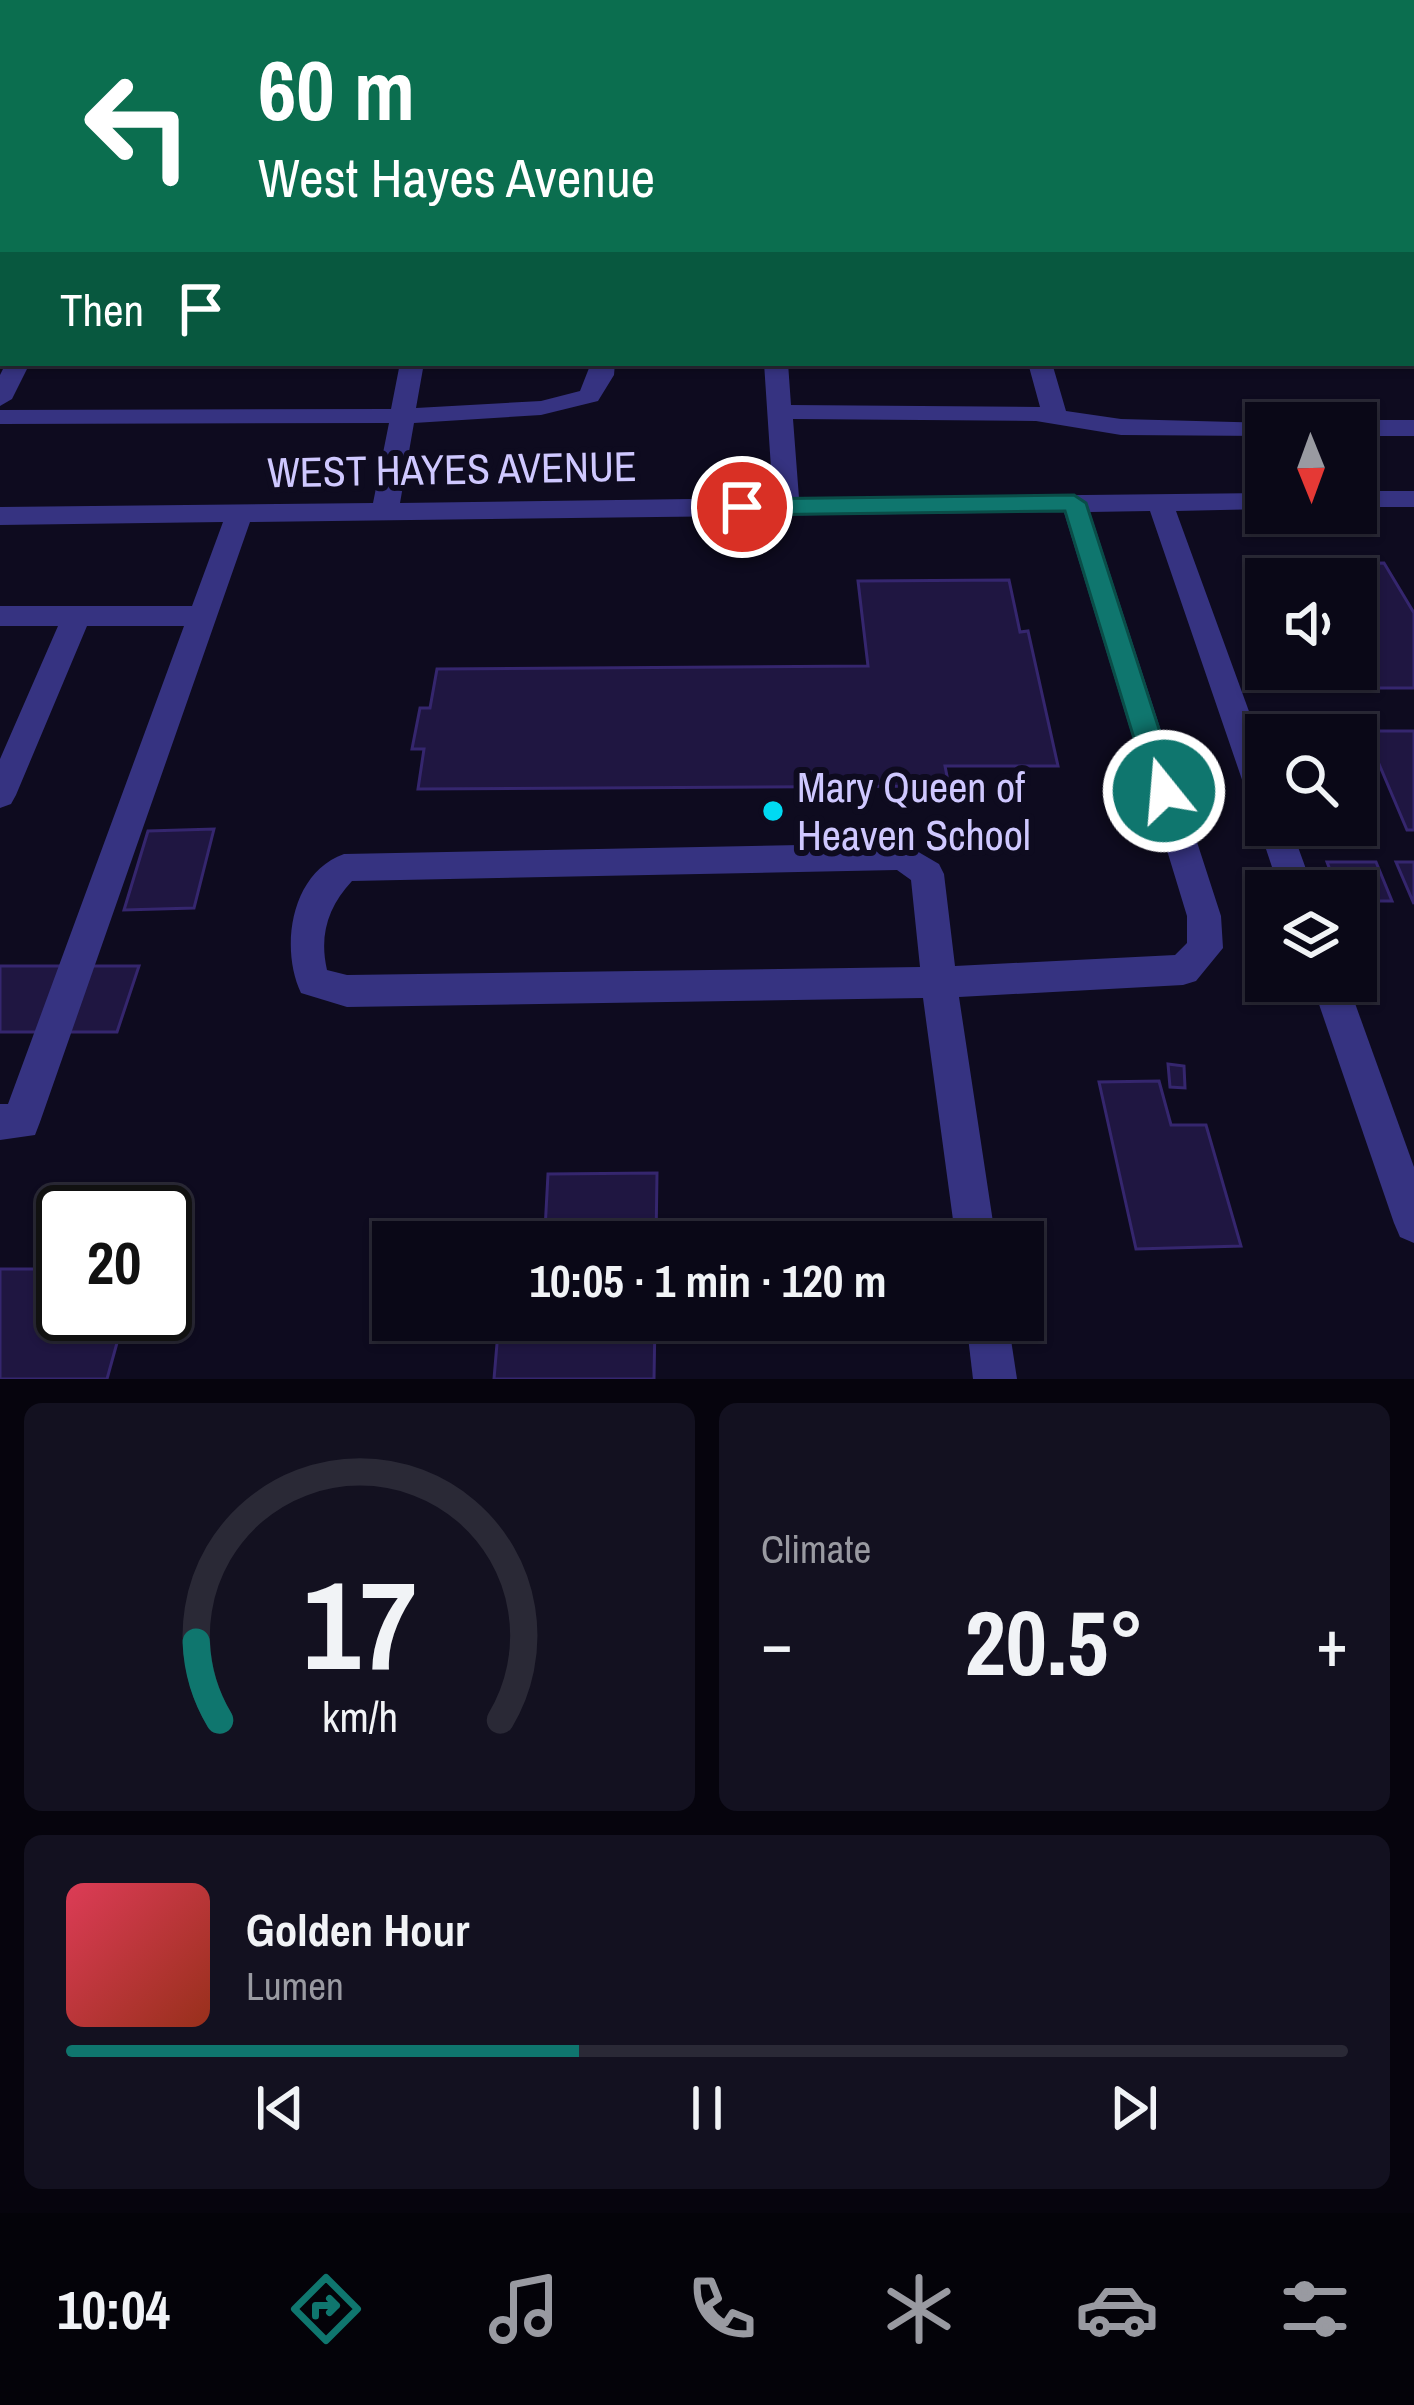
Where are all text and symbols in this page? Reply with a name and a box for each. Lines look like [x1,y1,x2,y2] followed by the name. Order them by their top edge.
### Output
[258,33,415,146] text: 60 m
[60,48,216,204] icon: left
[258,141,655,214] text: West Hayes Avenue
[168,276,234,342] icon: arrive
[60,279,144,340] text: Then
[1245,402,1377,534] north arrow
[1245,402,1377,1002] map controls
[267,438,637,500] street label: WEST HAYES AVENUE
[691,456,793,558] pin
[709,474,775,540] icon: arrive
[1245,558,1377,690] button: sound
[1245,714,1377,846] button: search
[1101,728,1227,854] position arrow
[797,759,1031,863] place label: Mary Queen of Heaven School
[760,798,786,824] marker: Mary Queen of Heaven School
[1245,870,1377,1002] button: layers
[36,1185,192,1341] speed limit sign: 20
[530,1250,886,1311] text: 10:05 · 1 min · 120 m
[761,1523,871,1575] text: Climate
[303,1540,416,1708] text: 17
[965,1582,1144,1703] text: 20.5°
[761,1598,793,1687] text: −
[1316,1598,1348,1687] text: +
[321,1688,398,1745] text: km/h
[246,1899,469,1960] text: Golden Hour
[246,1960,344,2012] text: Lumen
[247,2075,313,2141] icon: previous
[674,2075,740,2141] icon: pause
[1101,2075,1167,2141] icon: next
[284,2267,368,2351] icon: directions
[482,2267,566,2351] icon: music
[680,2267,764,2351] icon: phone
[877,2267,961,2351] icon: climate
[1075,2267,1159,2351] icon: car
[1273,2267,1357,2351] icon: filters
[57,2273,170,2346] text: 10:04

